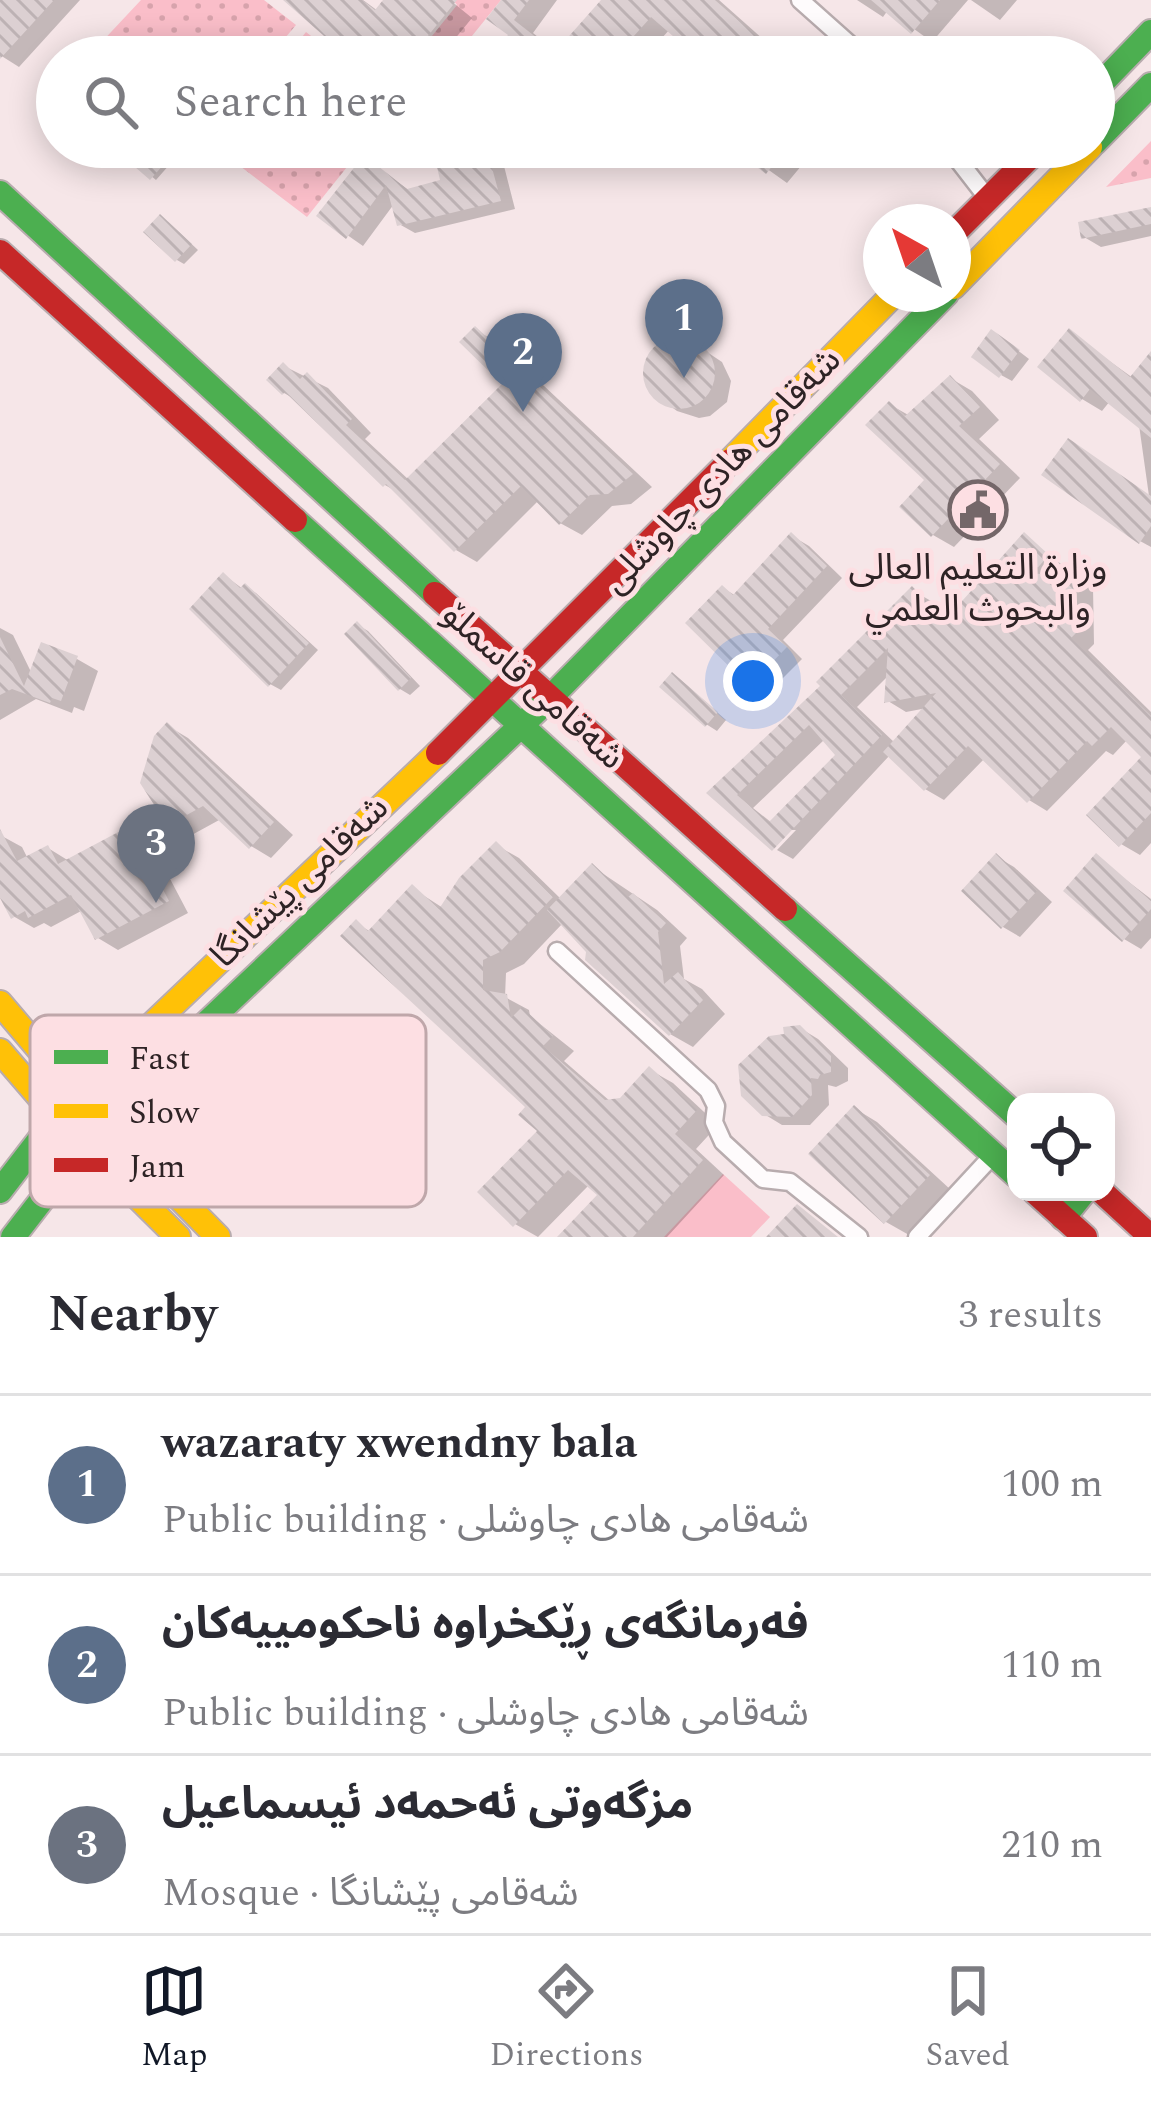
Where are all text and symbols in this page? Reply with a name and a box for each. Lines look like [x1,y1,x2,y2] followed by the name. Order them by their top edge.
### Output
[36,36,1115,168] search box
[174,68,407,137] text: Search here
[78,69,144,135] icon: search
[863,204,971,312] north arrow
[645,279,723,378] pin: 1
[484,313,562,412] pin: 2
[589,335,855,607] street label: شەقامی هادی چاوشلی
[947,479,1009,541] public building icon: وزارة التعليم العالى والبحوث العلمي
[849,541,1107,637] place label: وزارة التعليم العالى والبحوث العلمي
[429,589,637,783] street label: شەقامی قاسملۆ
[723,651,783,711] your location
[198,782,402,982] street label: شەقامی پێشانگا
[117,804,195,903] pin: 3
[30,1015,426,1207] legend
[129,1034,190,1084] text: Fast
[129,1088,200,1138] text: Slow
[1007,1093,1115,1201] map controls
[1007,1093,1115,1201] button: locate
[129,1142,185,1192] text: Jam
[48,1276,217,1354] text: Nearby
[959,1286,1103,1345] text: 3 results
[162,1409,637,1478] text: wazaraty xwendny bala
[76,1455,98,1514] text: 1
[1001,1455,1103,1514] text: 100 m
[162,1491,809,1550] text: Public building · شەقامی هادی چاوشلی
[162,1590,808,1659] text: فەرمانگەی ڕێکخراوە ناحکومییەکان
[76,1636,98,1695] text: 2
[1001,1636,1103,1695] text: 110 m
[162,1684,809,1743] text: Public building · شەقامی هادی چاوشلی
[162,1770,693,1839] text: مزگەوتی ئەحمەد ئیسماعیل
[76,1816,98,1875] text: 3
[1001,1816,1103,1875] text: 210 m
[162,1864,579,1923] text: Mosque · شەقامی پێشانگا
[141,1958,207,2080] tab: Map
[489,1958,643,2080] tab: Directions
[925,1958,1010,2080] tab: Saved

